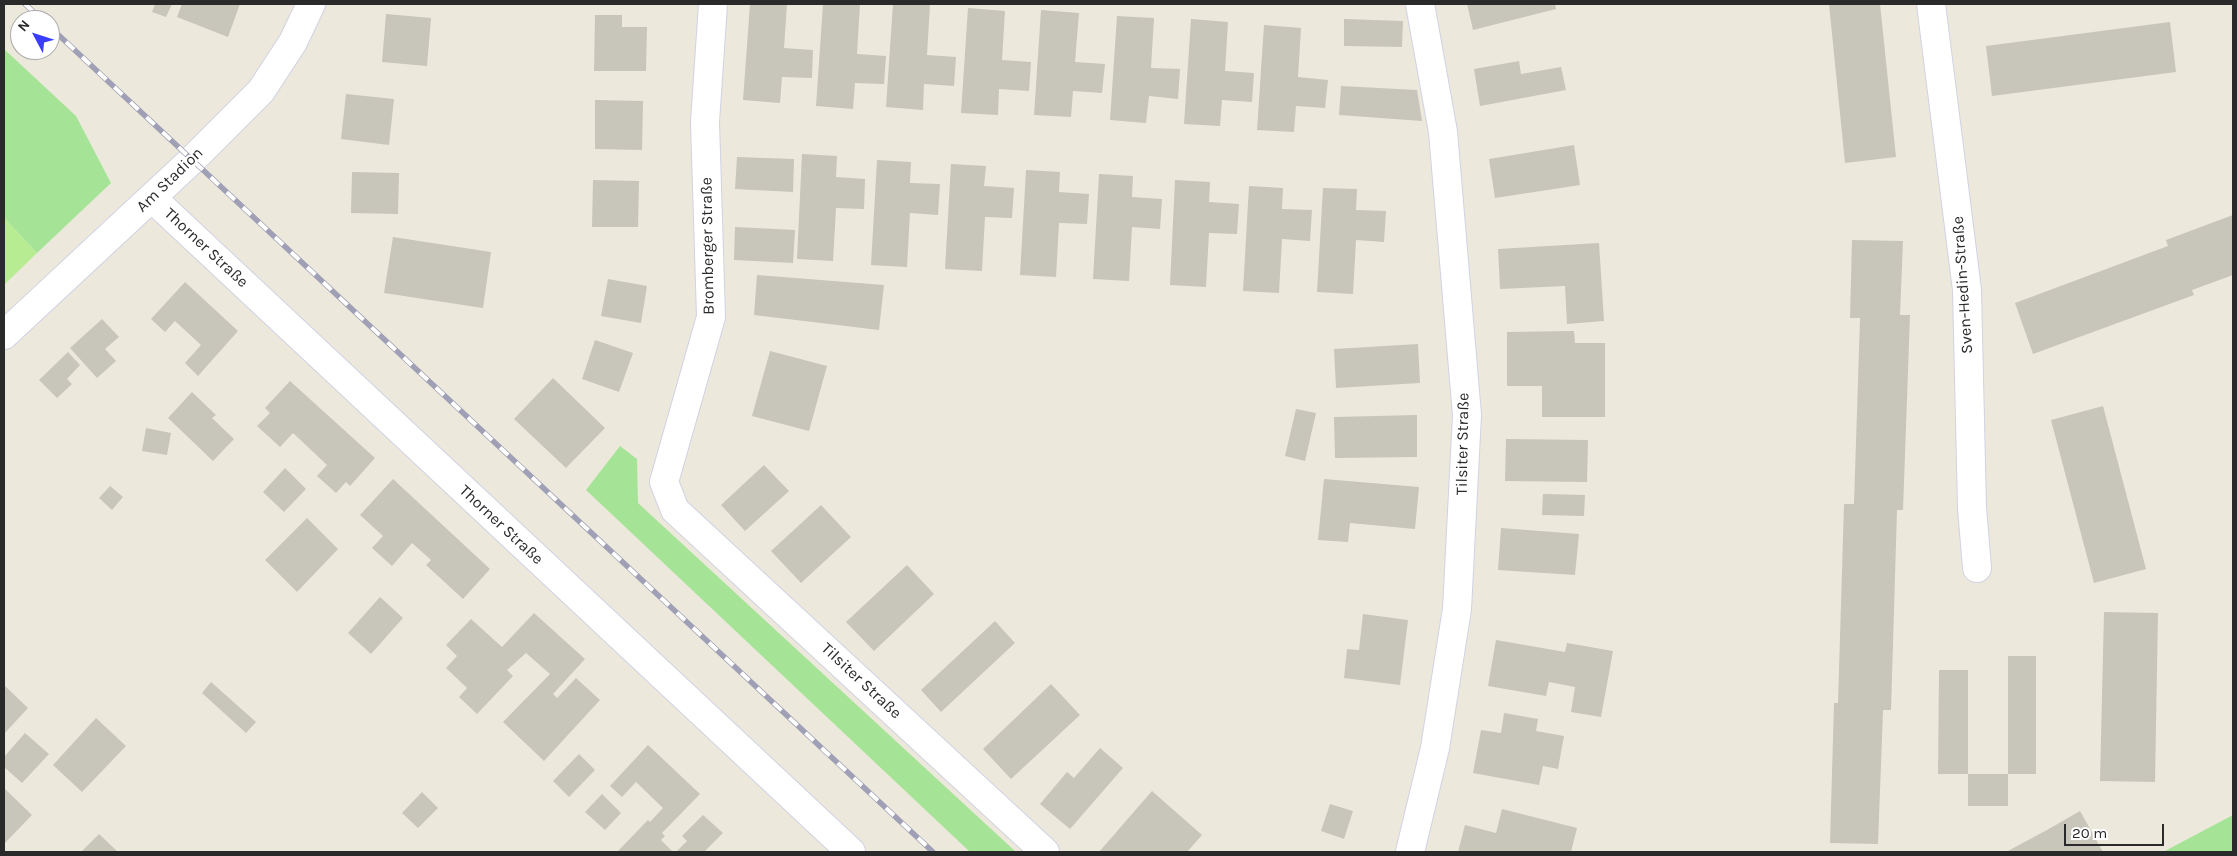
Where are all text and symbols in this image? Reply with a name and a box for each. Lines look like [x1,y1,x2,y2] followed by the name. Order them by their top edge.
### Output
[10,10,60,60] north arrow
[14,16,34,35] text: N
[133,144,207,216] street label: Am Stadion
[697,177,719,315] street label: Bromberger Straße
[160,204,252,292] street label: Thorner Straße
[1949,216,1977,354] street label: Sven-Hedin-Straße
[1453,393,1473,495] street label: Tilsiter Straße
[455,481,547,569] street label: Thorner Straße
[817,639,905,723] street label: Tilsiter Straße
[2067,814,2167,846] scale bar
[2072,824,2107,842] text: 20 m

